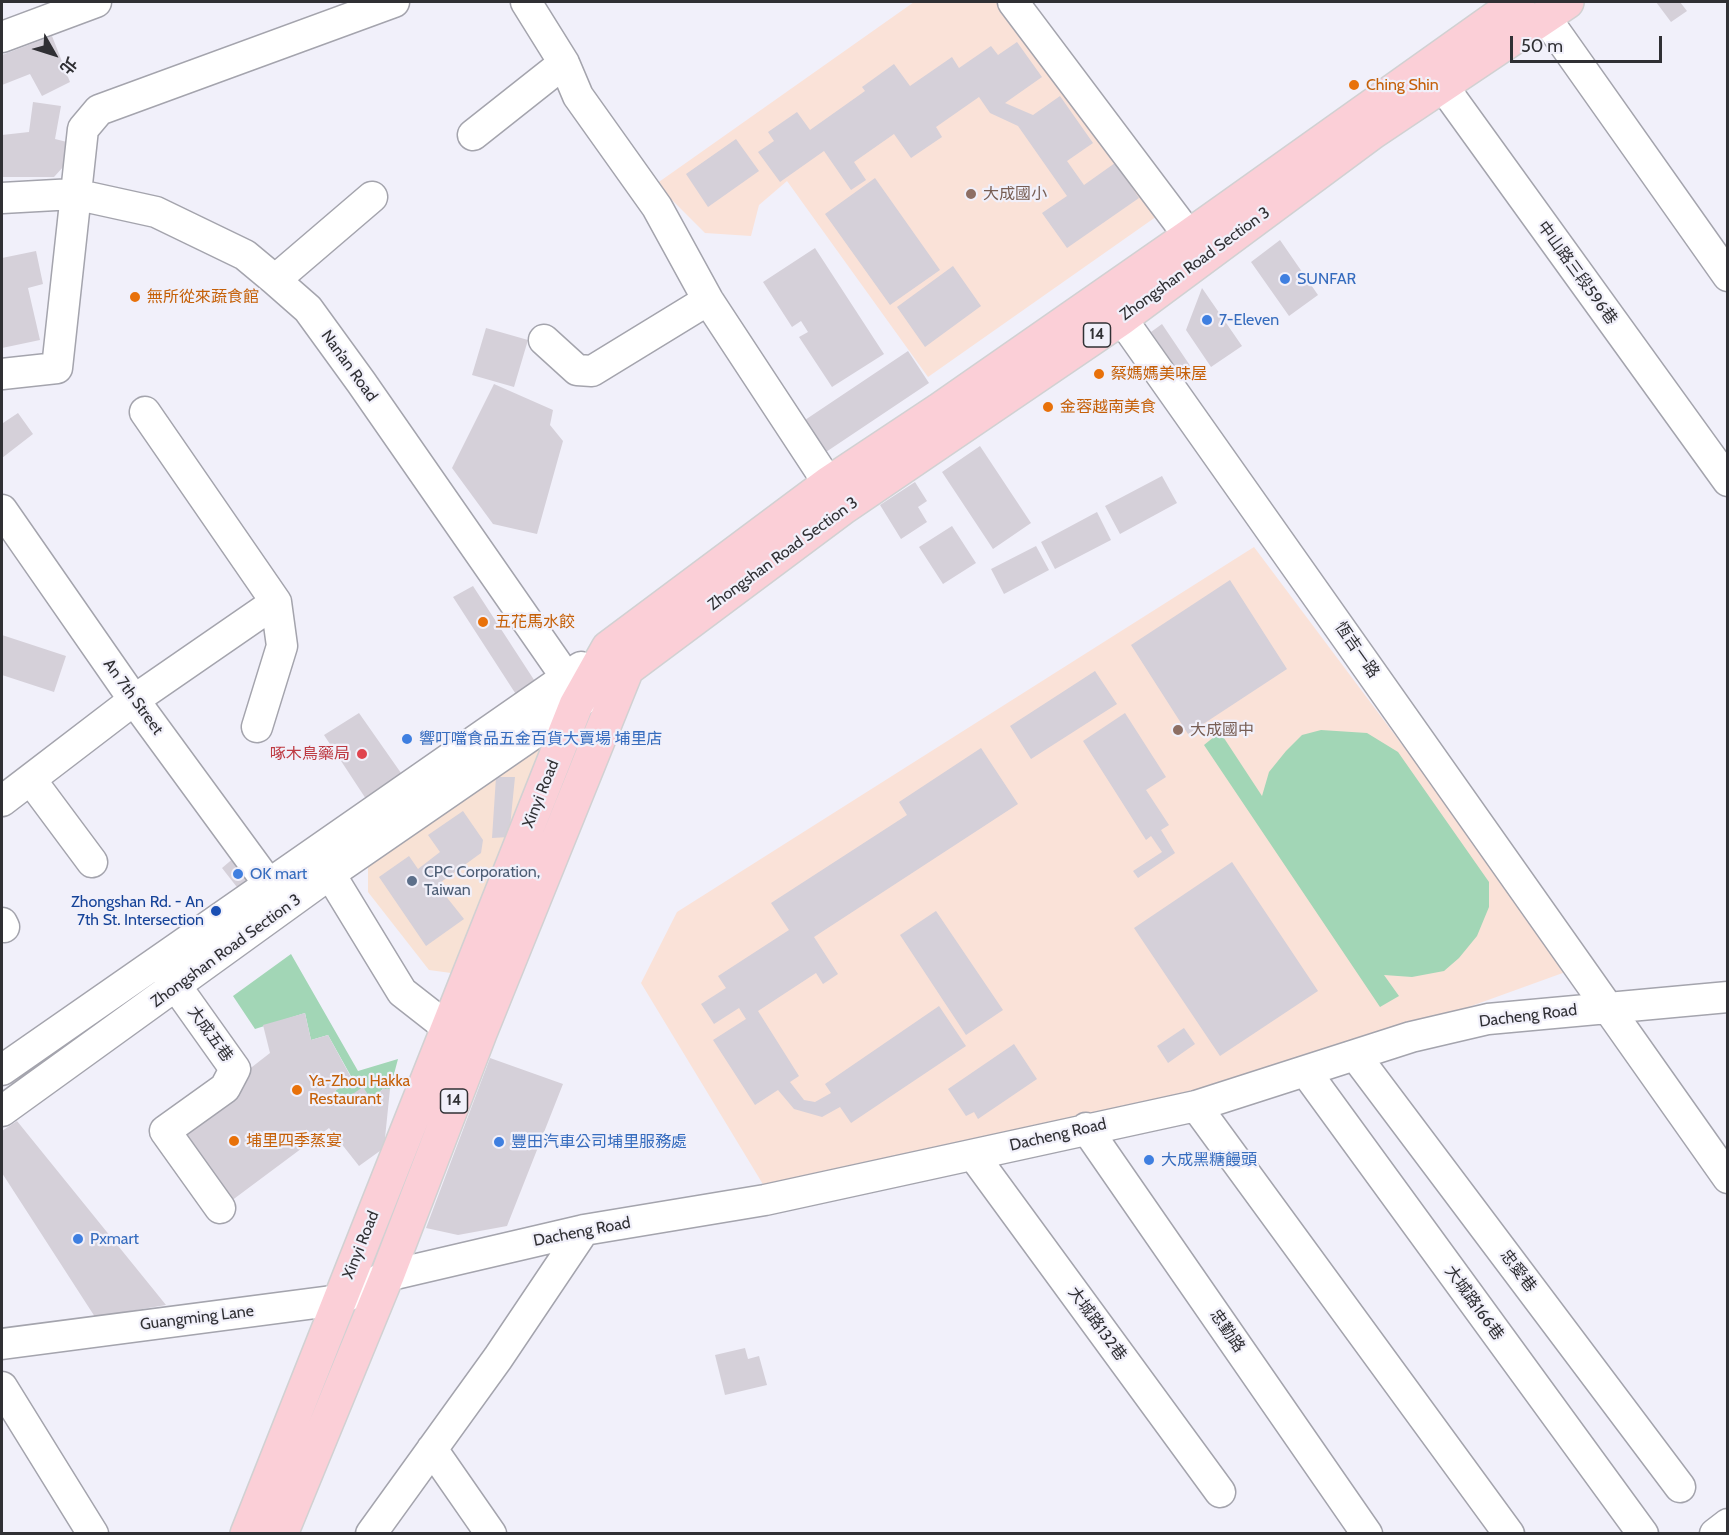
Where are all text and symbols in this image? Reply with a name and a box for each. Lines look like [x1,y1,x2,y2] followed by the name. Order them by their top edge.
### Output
[24,24,84,84] north arrow
[1513,24,1664,62] scale bar
[1521,35,1563,57] text: 50 m
[56,53,81,78] text: 北
[1366,75,1439,95] place label: Ching Shin
[1347,78,1361,92] marker: Ching Shin
[983,184,1047,204] place label: 大成國小
[964,187,978,201] marker: 大成國小
[1116,203,1274,325] street label: Zhongshan Road Section 3
[1533,218,1621,328] street label: 中山路三段596巷
[1297,269,1356,289] place label: SUNFAR
[1278,272,1292,286] marker: SUNFAR
[147,287,259,307] place label: 無所從來蔬食館
[128,290,142,304] marker: 無所從來蔬食館
[1219,310,1279,330] place label: 7-Eleven
[1200,313,1214,327] marker: 7-Eleven
[1084,323,1110,347] road number: 14
[317,327,381,405] street label: Nan’an Road
[1111,364,1207,384] place label: 蔡媽媽美味屋
[1092,367,1106,381] marker: 蔡媽媽美味屋
[1060,397,1156,417] place label: 金蓉越南美食
[1041,400,1055,414] marker: 金蓉越南美食
[704,493,862,615] street label: Zhongshan Road Section 3
[495,612,575,632] place label: 五花馬水餃
[476,615,490,629] marker: 五花馬水餃
[1331,618,1383,682] street label: 恆吉一路
[99,655,167,739] street label: An 7th Street
[1190,720,1254,740] place label: 大成國中
[1171,723,1185,737] marker: 大成國中
[419,729,663,749] place label: 響叮噹食品五金百貨大賣場 埔里店
[400,732,414,746] marker: 響叮噹食品五金百貨大賣場 埔里店
[270,744,350,764] place label: 啄木鳥藥局
[355,747,369,761] marker: 啄木鳥藥局
[519,757,563,831] street label: Xinyi Road
[424,862,540,900] place label: CPC Corporation, Taiwan
[250,864,307,884] place label: OK mart
[231,867,245,881] marker: OK mart
[405,874,419,888] marker: CPC Corporation, Taiwan
[147,890,305,1012] street label: Zhongshan Road Section 3
[71,892,204,930] place label: Zhongshan Rd. - An 7th St. Intersection
[209,904,223,918] marker: Zhongshan Rd. - An 7th St. Intersection
[1478,1000,1578,1032] street label: Dacheng Road
[183,1002,237,1066] street label: 大成五巷
[309,1071,410,1109] place label: Ya-Zhou Hakka Restaurant
[290,1083,304,1097] marker: Ya-Zhou Hakka Restaurant
[440,1089,468,1113] road number: 14
[1008,1115,1108,1155] street label: Dacheng Road
[246,1131,342,1151] place label: 埔里四季蒸宴
[511,1132,687,1152] place label: 豐田汽車公司埔里服務處
[227,1134,241,1148] marker: 埔里四季蒸宴
[492,1135,506,1149] marker: 豐田汽車公司埔里服務處
[1161,1150,1257,1170] place label: 大成黑糖饅頭
[1142,1153,1156,1167] marker: 大成黑糖饅頭
[339,1208,383,1282] street label: Xinyi Road
[532,1213,632,1251] street label: Dacheng Road
[90,1229,139,1249] place label: Pxmart
[71,1232,85,1246] marker: Pxmart
[1496,1246,1540,1296] street label: 忠愛巷
[1441,1262,1507,1344] street label: 大城路166巷
[1064,1283,1130,1365] street label: 大城路132巷
[139,1302,255,1334] street label: Guangming Lane
[1205,1306,1249,1356] street label: 忠勤路

